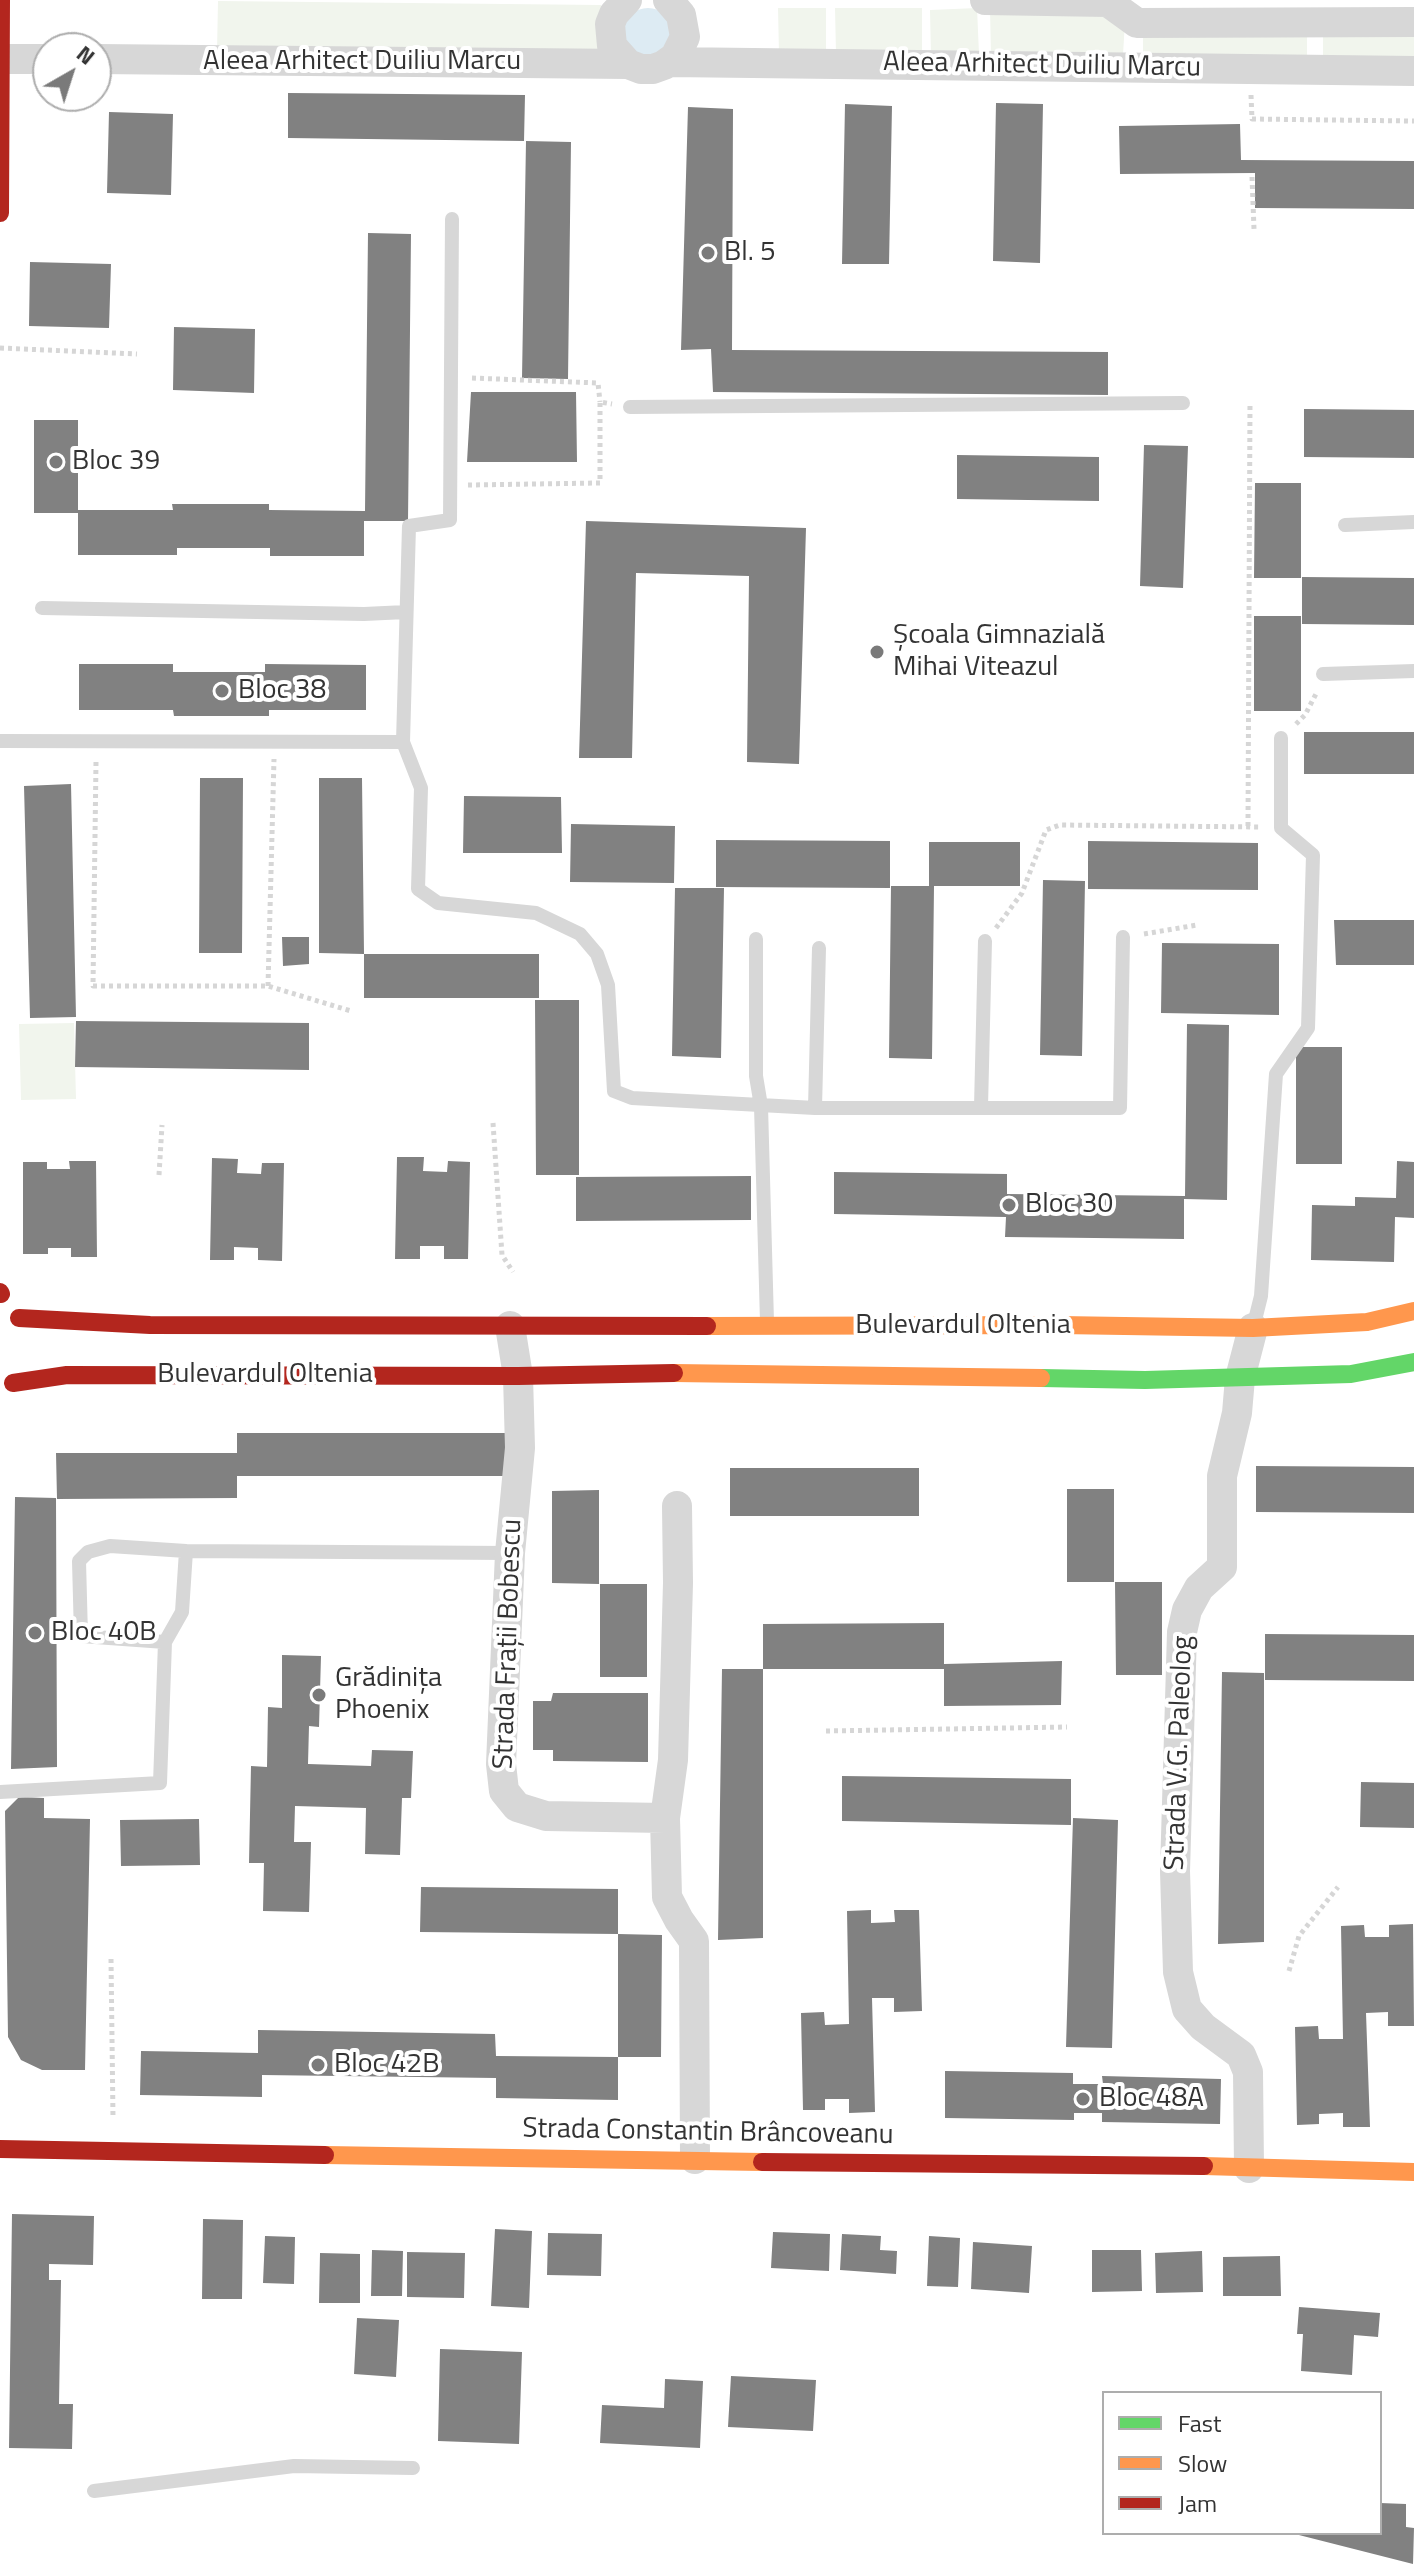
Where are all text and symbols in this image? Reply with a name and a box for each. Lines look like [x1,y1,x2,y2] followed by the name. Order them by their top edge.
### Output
[32,32,112,112] north arrow
[69,37,102,73] text: N
[203,45,521,79] street label: Aleea Arhitect Duiliu Marcu
[883,46,1201,86] street label: Aleea Arhitect Duiliu Marcu
[724,236,776,270] place label: Bl. 5
[699,244,717,262] marker: Bl. 5
[72,445,160,479] place label: Bloc 39
[47,453,65,471] marker: Bloc 39
[893,619,1105,685] place label: Școala Gimnazială Mihai Viteazul
[868,643,886,661] marker: Școala Gimnazială Mihai Viteazul
[238,674,326,708] place label: Bloc 38
[213,682,231,700] marker: Bloc 38
[1025,1188,1113,1222] place label: Bloc 30
[1000,1196,1018,1214] marker: Bloc 30
[855,1309,1071,1343] street label: Bulevardul Oltenia
[157,1358,373,1392] street label: Bulevardul Oltenia
[488,1518,530,1770] street label: Strada Frații Bobescu
[51,1616,156,1650] place label: Bloc 40B
[26,1624,44,1642] marker: Bloc 40B
[1159,1635,1201,1871] street label: Strada V.G. Paleolog
[335,1662,442,1728] place label: Grădinița Phoenix
[310,1686,328,1704] marker: Grădinița Phoenix
[334,2048,439,2082] place label: Bloc 42B
[309,2056,327,2074] marker: Bloc 42B
[1099,2082,1204,2116] place label: Bloc 48A
[1074,2090,1092,2108] marker: Bloc 48A
[522,2113,894,2153] street label: Strada Constantin Brâncoveanu
[1102,2391,1382,2535] legend
[1178,2405,1221,2441] text: Fast
[1178,2445,1227,2481] text: Slow
[1178,2485,1217,2521] text: Jam

